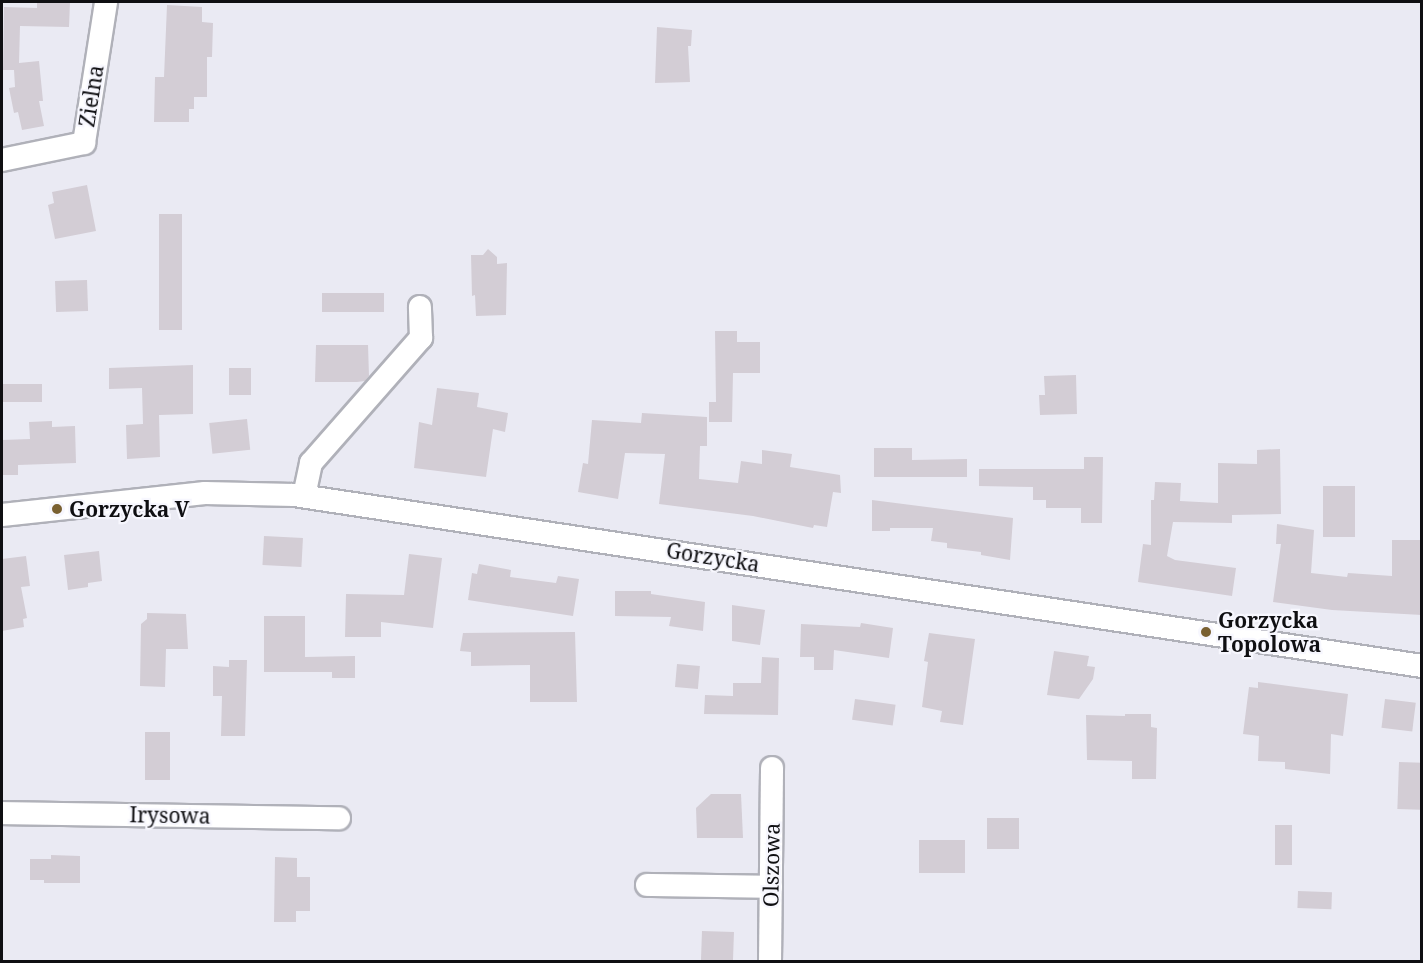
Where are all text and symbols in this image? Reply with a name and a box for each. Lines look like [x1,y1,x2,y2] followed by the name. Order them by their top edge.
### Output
[74,63,108,129] street label: Zielna
[69,496,189,522] place label: Gorzycka V
[50,502,64,516] marker: Gorzycka V
[665,537,761,577] street label: Gorzycka
[1218,607,1321,657] place label: Gorzycka Topolowa
[1199,625,1213,639] marker: Gorzycka Topolowa
[129,802,211,828] street label: Irysowa
[758,823,784,907] street label: Olszowa

